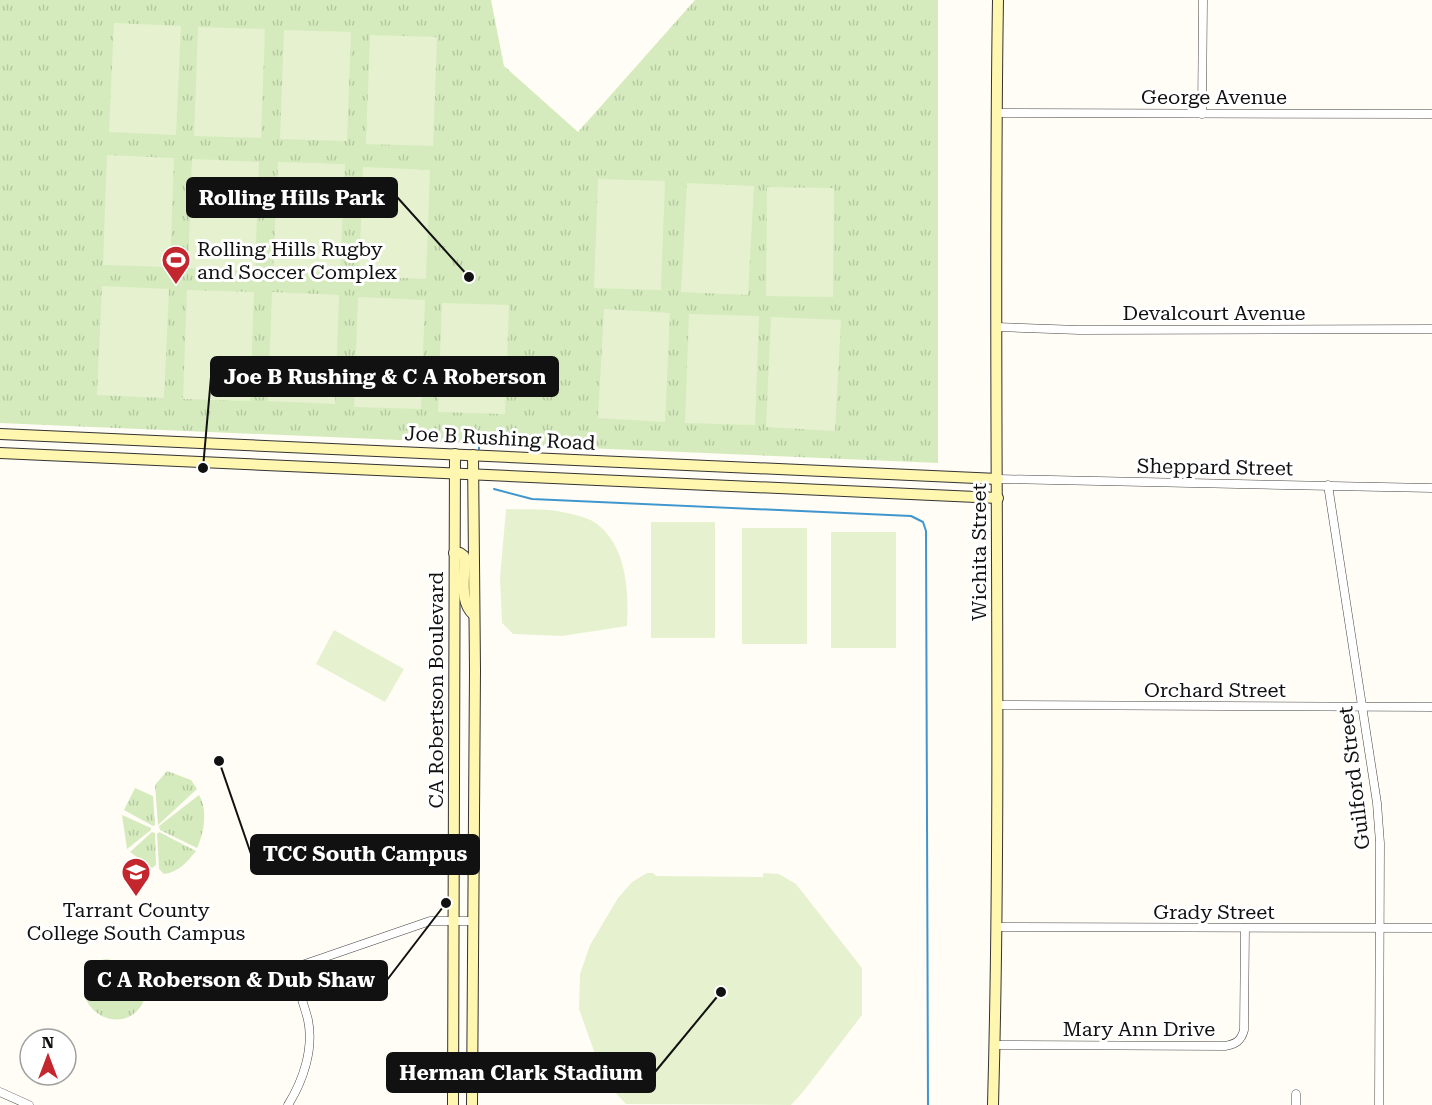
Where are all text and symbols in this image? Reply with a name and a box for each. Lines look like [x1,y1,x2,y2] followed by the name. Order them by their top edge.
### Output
[1141,85,1287,109] street label: George Avenue
[187,178,397,217] callout: Rolling Hills Park
[199,186,386,210] text: Rolling Hills Park
[197,237,397,284] place label: Rolling Hills Rugby and Soccer Complex
[160,244,192,286] sports icon: Rolling Hills Rugby and Soccer Complex
[1122,301,1306,325] street label: Devalcourt Avenue
[211,357,558,396] callout: Joe B Rushing & C A Roberson
[224,365,546,389] text: Joe B Rushing & C A Roberson
[404,421,596,455] street label: Joe B Rushing Road
[1137,454,1294,480] street label: Sheppard Street
[967,483,991,621] street label: Wichita Street
[424,571,448,808] street label: CA Robertson Boulevard
[1144,678,1287,702] street label: Orchard Street
[1333,704,1375,851] street label: Guilford Street
[251,835,479,874] callout: TCC South Campus
[263,842,468,866] text: TCC South Campus
[120,856,152,898] school or university icon: Tarrant County College South Campus
[27,898,245,945] place label: Tarrant County College South Campus
[1153,900,1275,924] street label: Grady Street
[85,961,387,1000] callout: C A Roberson & Dub Shaw
[97,968,375,992] text: C A Roberson & Dub Shaw
[1063,1017,1215,1041] street label: Mary Ann Drive
[18,1027,78,1087] north arrow
[42,1033,54,1052] text: N
[387,1053,655,1092] callout: Herman Clark Stadium
[399,1061,643,1085] text: Herman Clark Stadium

